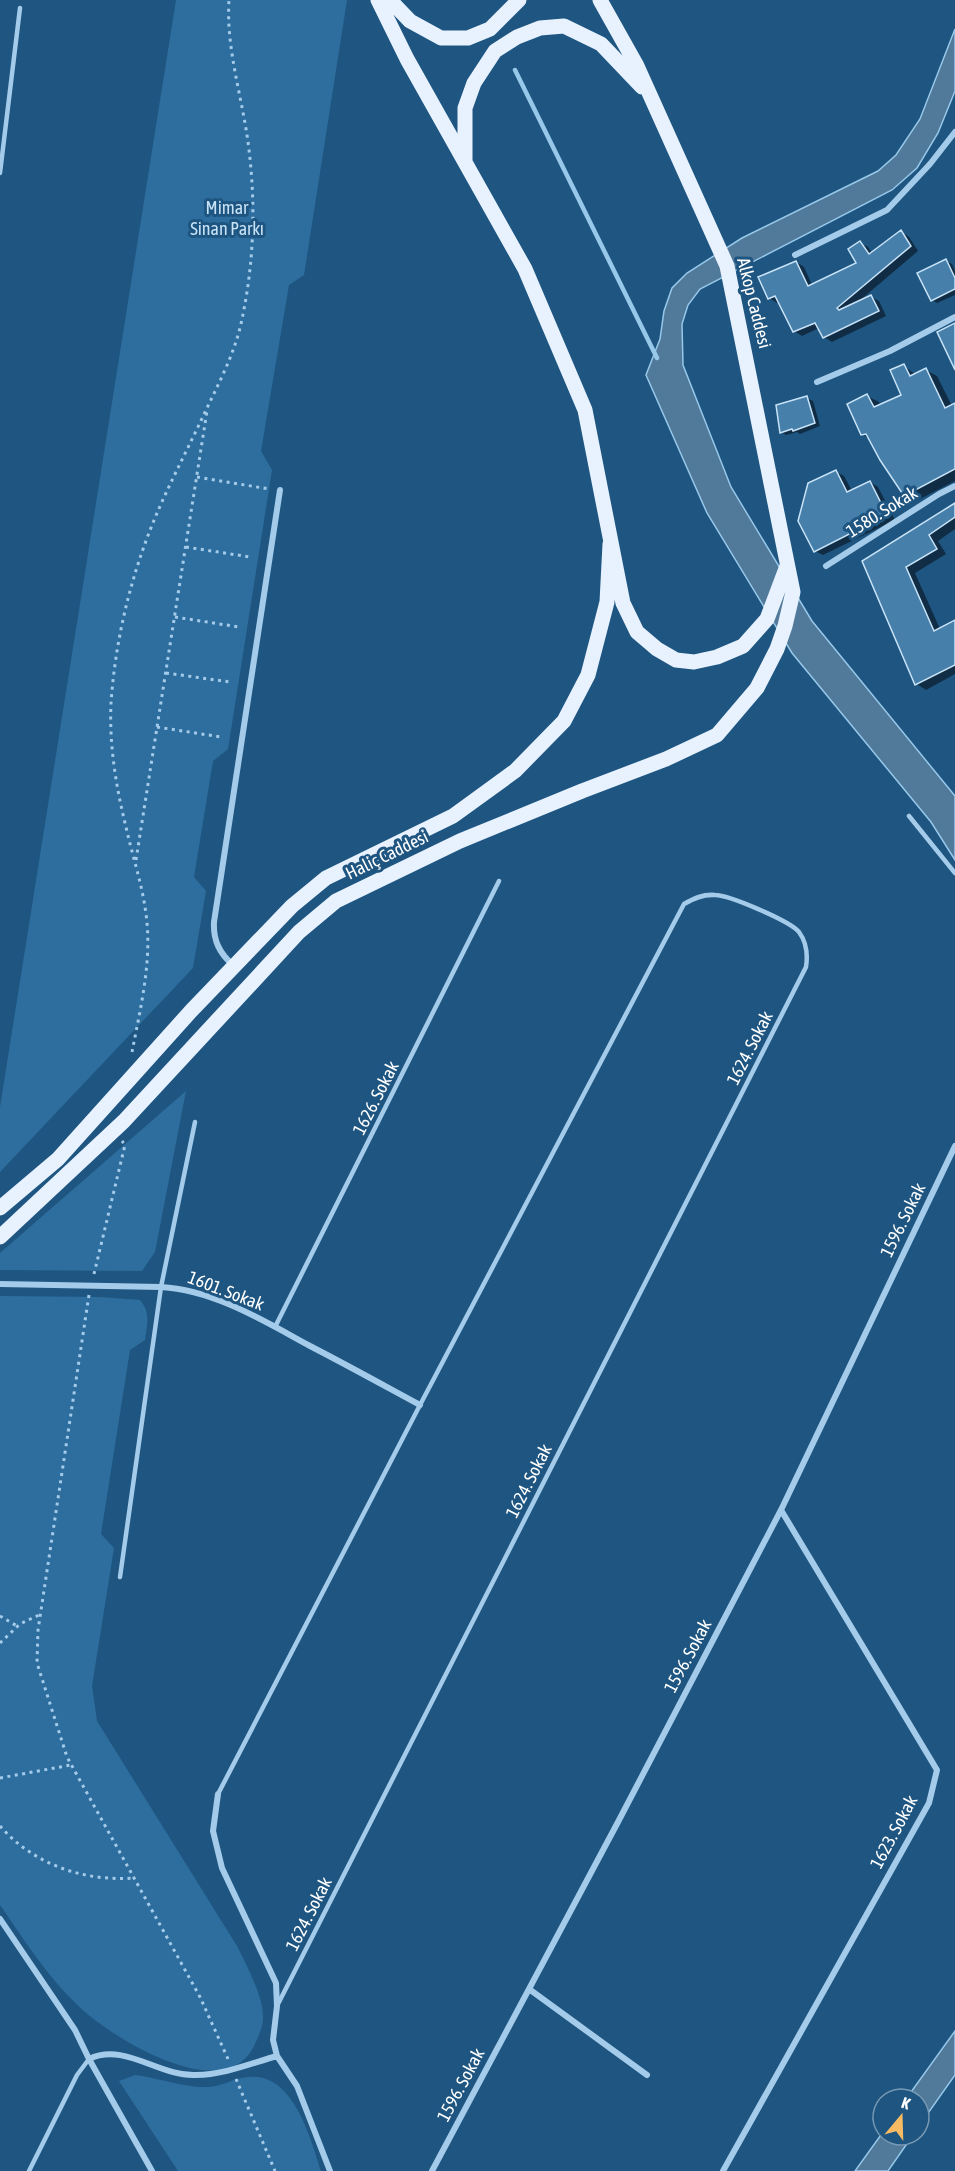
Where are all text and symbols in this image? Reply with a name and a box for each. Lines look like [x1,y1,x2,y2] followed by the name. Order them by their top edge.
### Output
[190,197,264,239] park label: Mimar Sinan Parkı
[733,255,776,350] street label: Alkop Caddesi
[842,482,921,542] street label: 1580. Sokak
[342,826,431,884] street label: Haliç Caddesi
[722,1007,777,1088] street label: 1624. Sokak
[348,1057,403,1138] street label: 1626. Sokak
[876,1179,929,1260] street label: 1596. Sokak
[185,1266,267,1315] street label: 1601. Sokak
[501,1440,556,1521] street label: 1624. Sokak
[660,1616,716,1696] street label: 1596. Sokak
[866,1792,922,1872] street label: 1623. Sokak
[281,1873,336,1954] street label: 1624. Sokak
[433,2045,489,2125] street label: 1596. Sokak
[871,2087,931,2147] north arrow
[899,2093,913,2113] text: K

